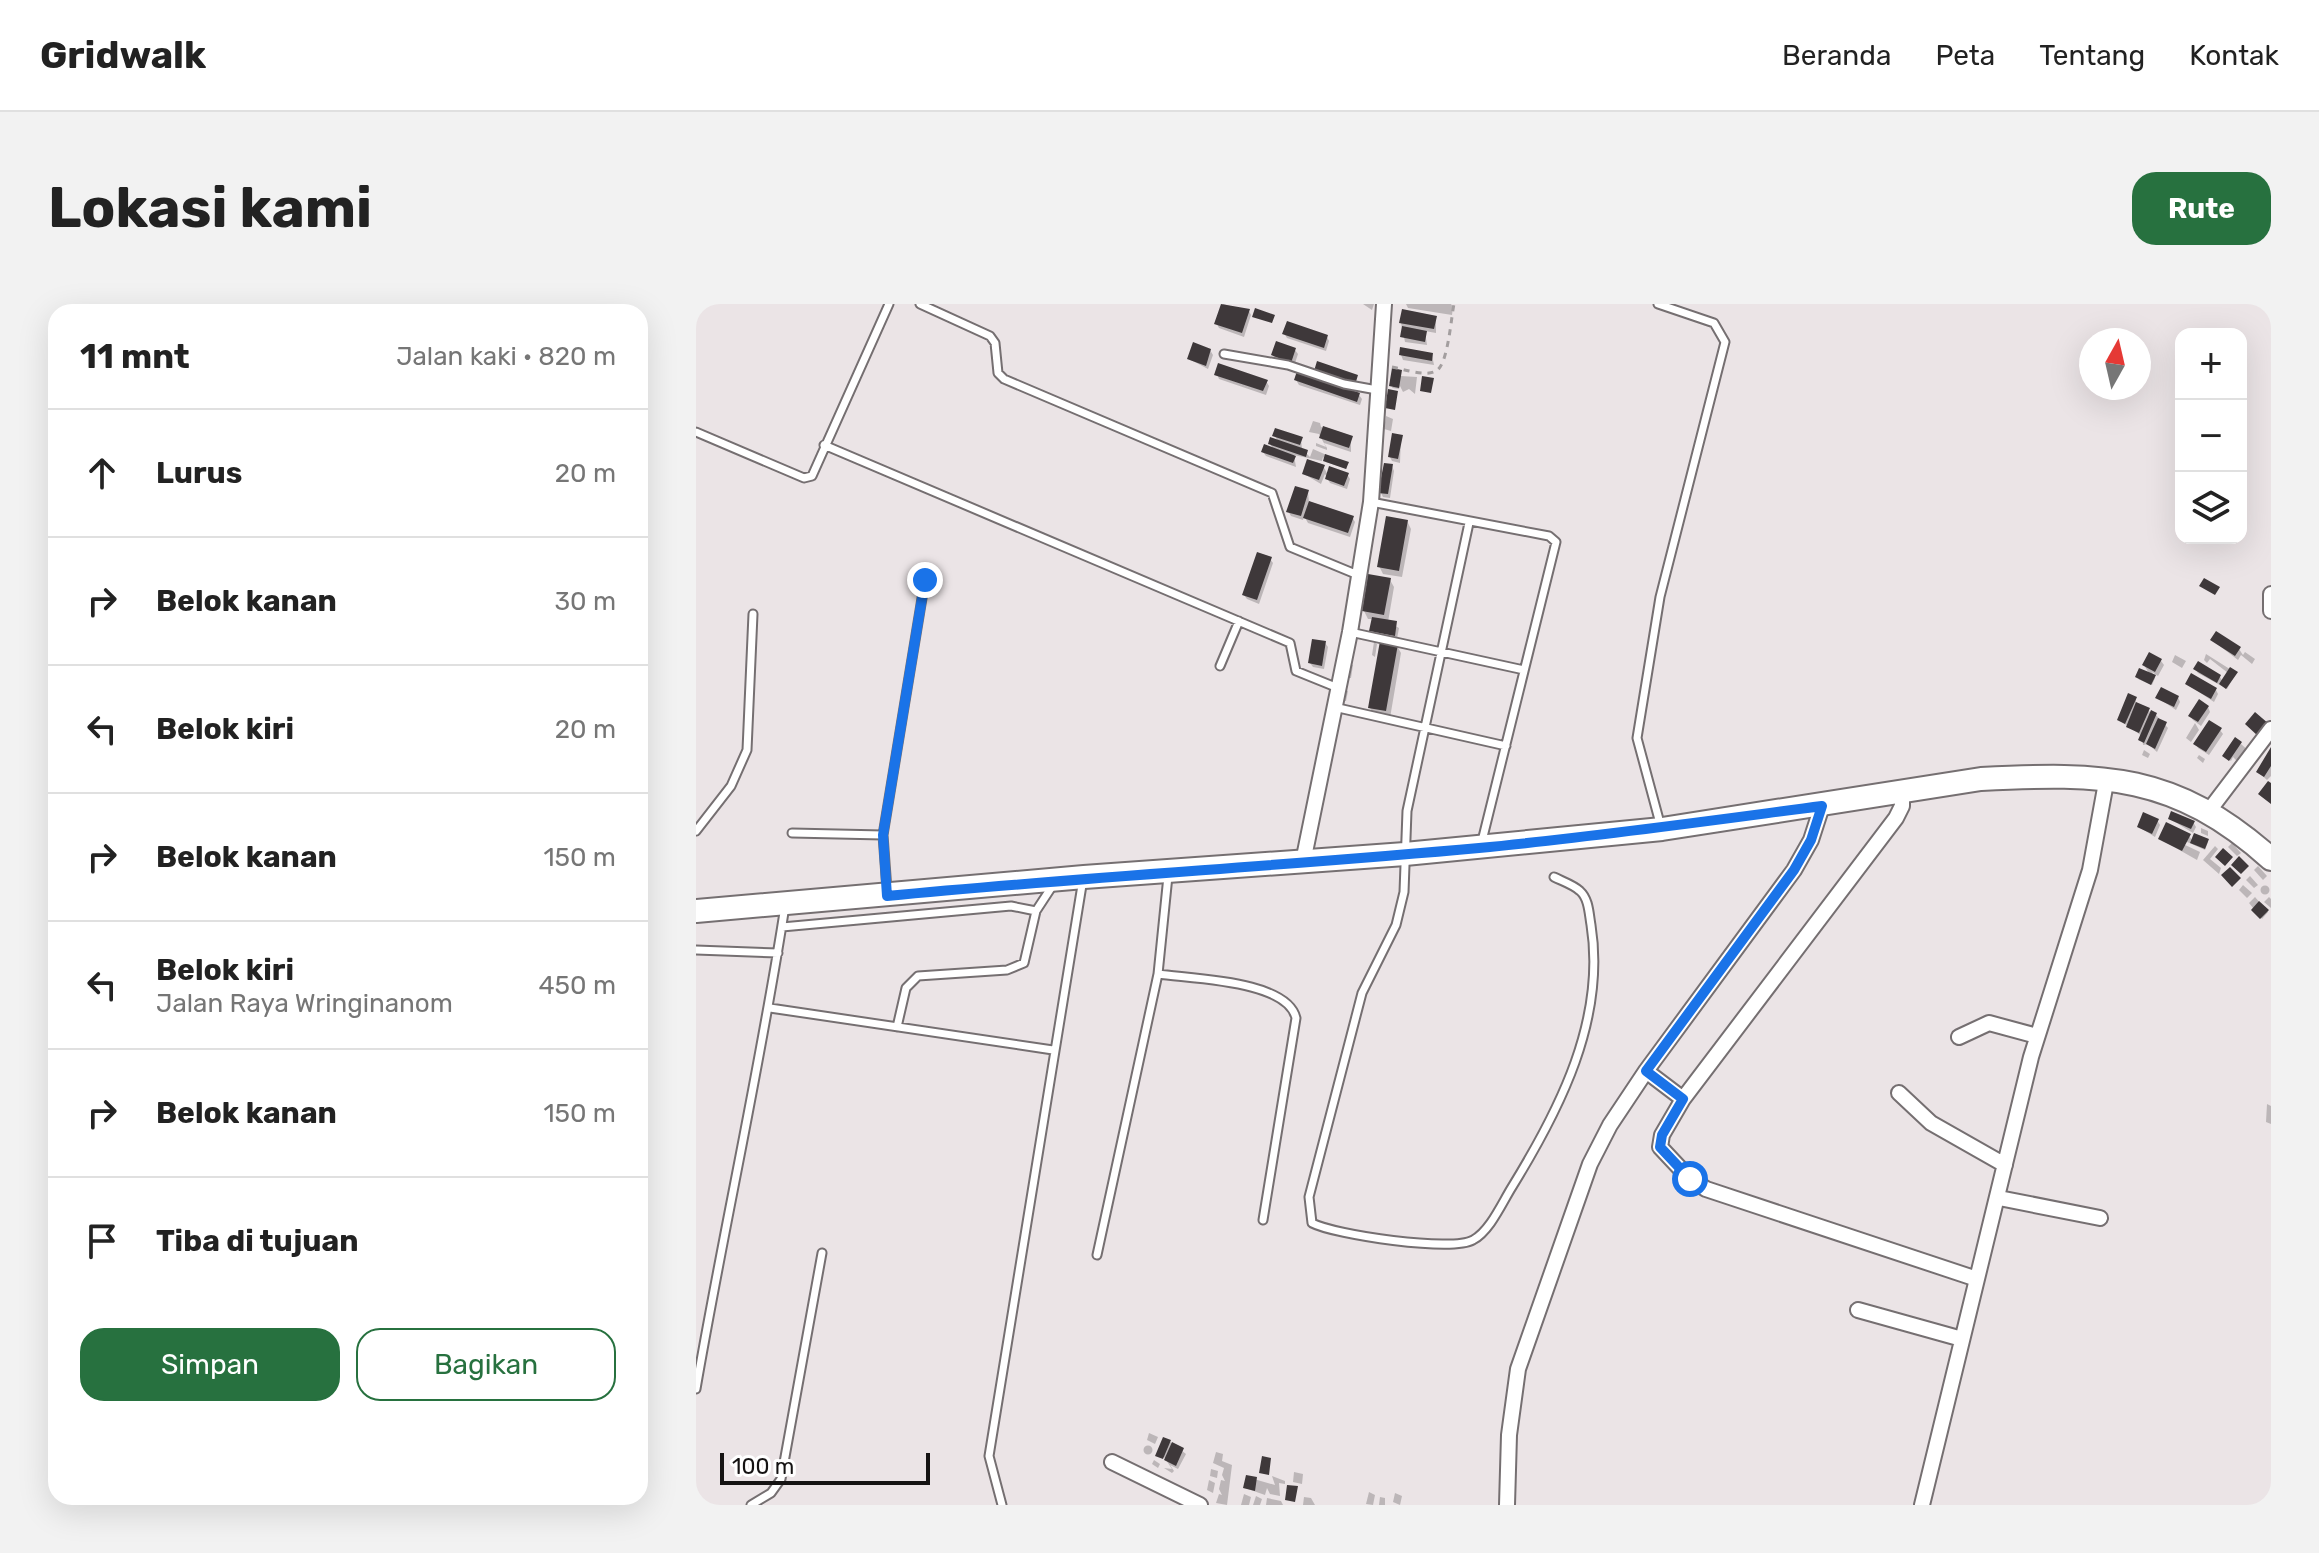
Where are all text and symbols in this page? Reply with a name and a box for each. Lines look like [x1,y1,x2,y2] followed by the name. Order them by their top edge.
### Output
[40,32,206,78] text: Gridwalk
[1782,39,1891,72] text: Beranda
[1935,39,1995,72] text: Peta
[2039,39,2145,72] text: Tentang
[2189,39,2279,72] text: Kontak
[2132,172,2271,245] button: Rute
[48,175,372,241] text: Lokasi kami
[2079,328,2151,400] north arrow
[2175,328,2247,544] map controls
[2175,328,2247,400] button: +
[80,336,190,377] text: 11 mnt
[396,341,616,372] text: Jalan kaki · 820 m
[2175,400,2247,472] button: −
[80,451,124,495] icon: ahead
[156,455,242,491] text: Lurus
[555,458,616,489] text: 20 m
[2175,472,2247,544] button: layers
[907,562,943,598] route end
[80,579,124,623] icon: right
[156,583,337,619] text: Belok kanan
[554,586,616,617] text: 30 m
[80,707,124,751] icon: left
[156,711,294,747] text: Belok kiri
[555,714,616,745] text: 20 m
[80,835,124,879] icon: right
[156,839,337,875] text: Belok kanan
[543,842,616,873] text: 150 m
[156,952,294,988] text: Belok kiri
[80,963,124,1007] icon: left
[538,970,616,1001] text: 450 m
[156,988,453,1019] text: Jalan Raya Wringinanom
[80,1091,124,1135] icon: right
[156,1095,337,1131] text: Belok kanan
[543,1098,616,1129] text: 150 m
[1672,1161,1708,1197] route start
[80,1219,124,1263] icon: arrive
[156,1223,358,1259] text: Tiba di tujuan
[80,1328,340,1401] button: Simpan
[356,1328,616,1401] button: Bagikan
[720,1449,930,1485] scale bar
[732,1453,794,1480] text: 100 m

